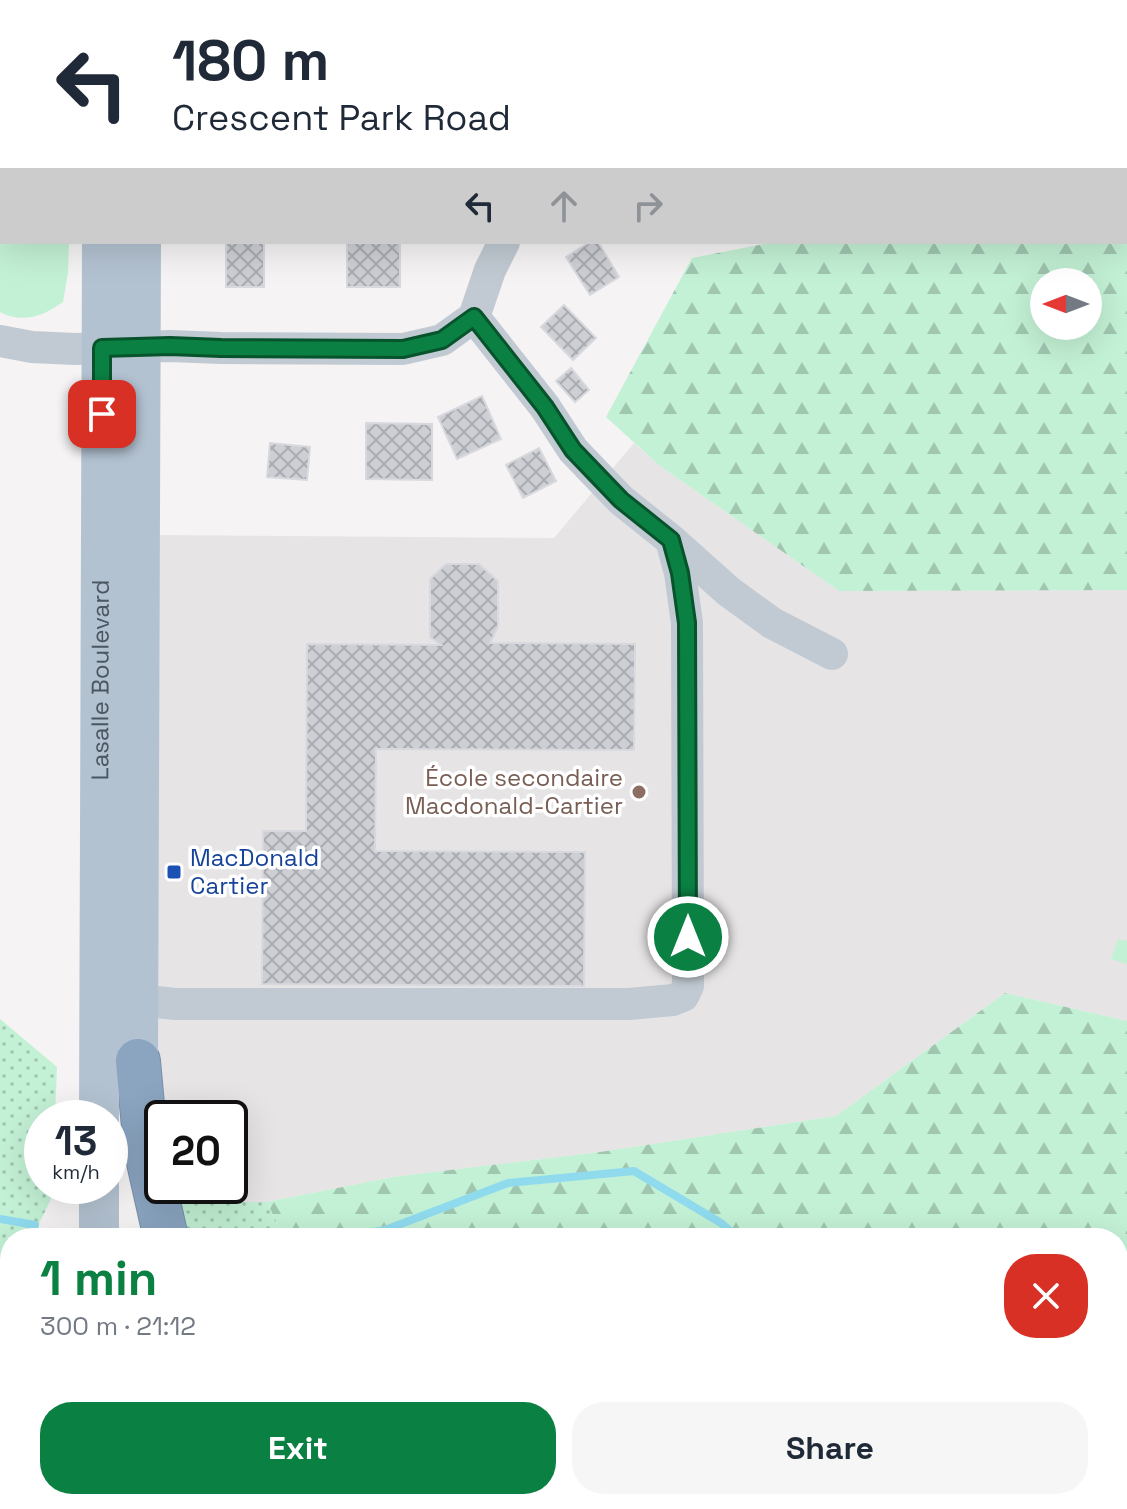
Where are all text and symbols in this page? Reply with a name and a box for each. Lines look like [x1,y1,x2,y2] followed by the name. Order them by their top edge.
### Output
[172,25,329,96] text: 180 m
[40,32,144,136] icon: left
[172,95,511,141] text: Crescent Park Road
[458,184,502,228] icon: left
[542,184,586,228] icon: ahead
[626,184,670,228] icon: right
[1030,268,1102,340] north arrow
[1030,268,1102,340] map controls
[68,380,136,448] pin
[80,392,124,436] icon: arrive
[84,580,116,780] street label: Lasalle Boulevard
[405,762,623,821] place label: École secondaire Macdonald-Cartier
[630,783,648,801] marker: École secondaire Macdonald-Cartier
[190,842,319,901] place label: MacDonald Cartier
[165,863,183,881] marker: MacDonald Cartier
[646,895,730,979] position arrow
[144,1100,248,1204] speed limit sign: 20
[55,1116,97,1167] text: 13
[52,1159,100,1185] text: km/h
[40,1248,157,1309] text: 1 min
[1004,1254,1088,1338] button: close
[40,1309,196,1343] text: 300 m · 21:12
[40,1402,556,1494] button: Exit
[572,1402,1088,1494] button: Share

